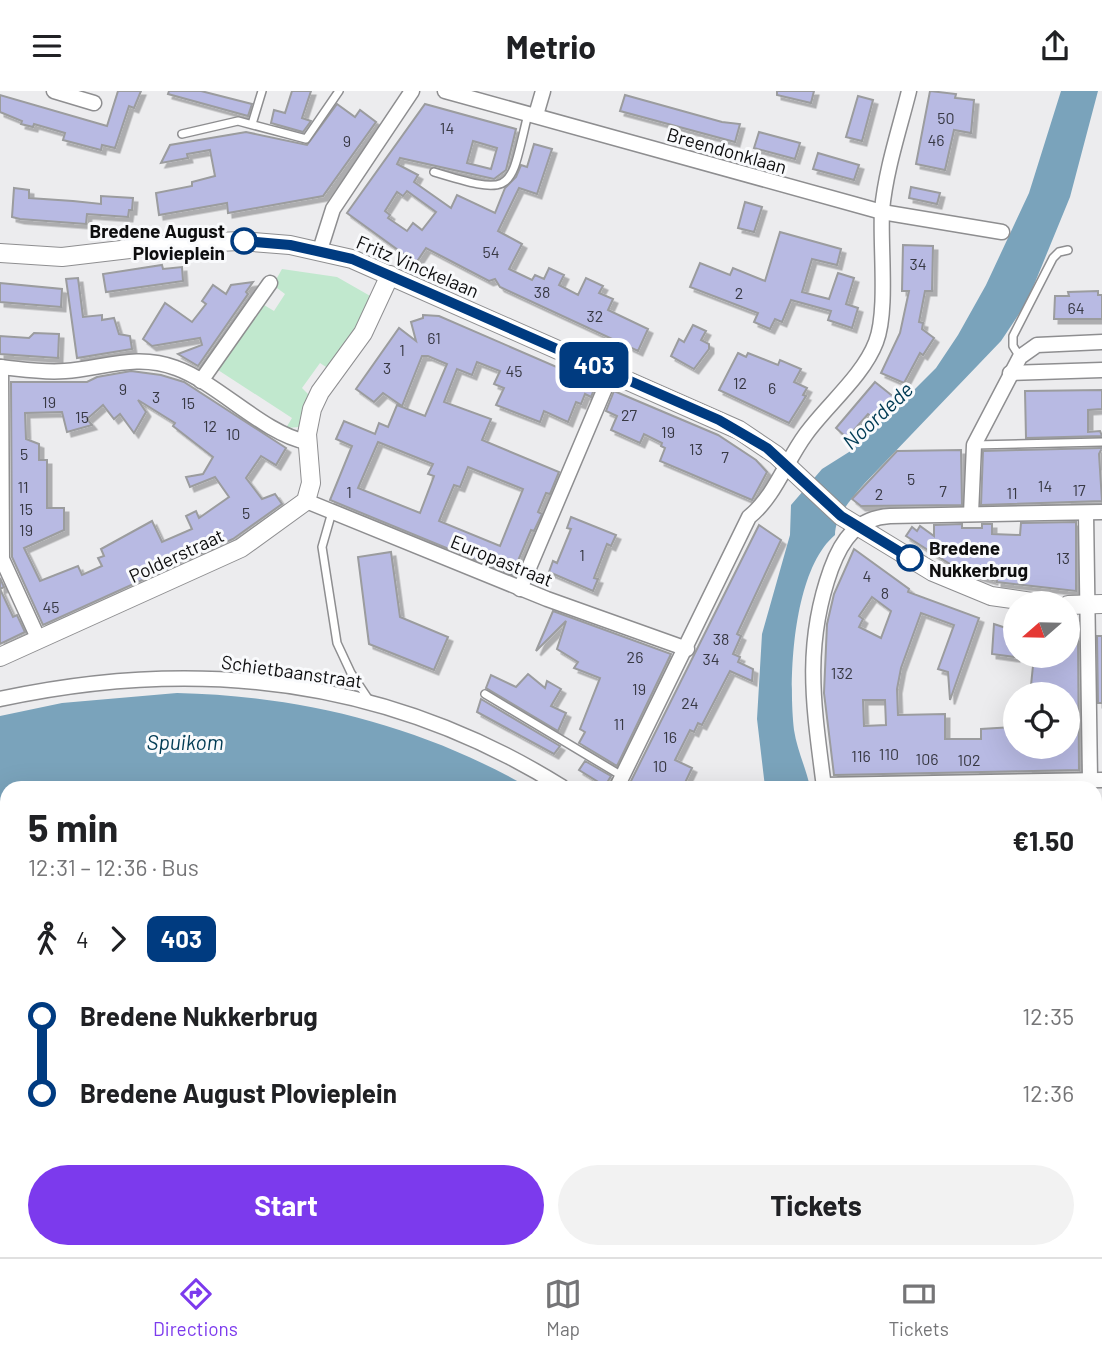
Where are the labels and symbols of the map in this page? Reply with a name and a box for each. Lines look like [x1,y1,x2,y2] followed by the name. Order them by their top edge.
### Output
[937,108,955,127] house number: 50
[440,118,454,137] house number: 14
[664,122,790,178] street label: Breendonklaan
[927,130,945,149] house number: 46
[343,131,351,150] house number: 9
[89,219,225,264] place label: Bredene August Plovieplein
[231,228,257,254] marker: Bredene August Plovieplein
[353,230,483,302] street label: Fritz Vinckelaan
[482,242,500,261] house number: 54
[909,254,927,273] house number: 34
[534,282,550,301] house number: 38
[735,283,743,302] house number: 2
[1067,298,1085,317] house number: 64
[587,306,603,325] house number: 32
[427,328,441,347] house number: 61
[399,340,405,359] house number: 1
[554,342,634,388] line badge: 403
[383,358,391,377] house number: 3
[505,361,523,380] house number: 45
[733,373,747,392] house number: 12
[837,376,917,454] water label: Noordede
[768,378,776,397] house number: 6
[119,379,127,398] house number: 9
[152,387,160,406] house number: 3
[42,392,56,411] house number: 19
[181,393,195,412] house number: 15
[621,405,637,424] house number: 27
[75,407,89,426] house number: 15
[203,416,217,435] house number: 12
[661,422,675,441] house number: 19
[226,424,240,443] house number: 10
[689,439,703,458] house number: 13
[20,444,28,463] house number: 5
[721,447,729,466] house number: 7
[907,469,915,488] house number: 5
[1038,476,1052,495] house number: 14
[17,477,29,496] house number: 11
[1072,480,1086,499] house number: 17
[939,481,947,500] house number: 7
[346,482,352,501] house number: 1
[1006,483,1018,502] house number: 11
[875,484,883,503] house number: 2
[19,499,33,518] house number: 15
[242,503,250,522] house number: 5
[19,520,33,539] house number: 19
[125,523,227,587] street label: Polderstraat
[448,529,556,591] street label: Europastraat
[929,536,1028,581] place label: Bredene Nukkerbrug
[579,545,585,564] house number: 1
[897,545,923,571] marker: Bredene Nukkerbrug
[1056,548,1070,567] house number: 13
[863,566,871,585] house number: 4
[881,583,889,602] house number: 8
[1003,591,1080,669] north arrow
[42,597,60,616] house number: 45
[713,629,729,648] house number: 38
[627,647,643,666] house number: 26
[702,649,720,668] house number: 34
[220,650,364,692] street label: Schietbaanstraat
[831,663,853,682] house number: 132
[632,679,646,698] house number: 19
[681,693,699,712] house number: 24
[613,714,625,733] house number: 11
[663,727,677,746] house number: 16
[146,729,224,754] water label: Spuikom
[879,744,899,763] house number: 110
[851,746,871,765] house number: 116
[916,749,938,768] house number: 106
[957,750,981,769] house number: 102
[653,756,667,775] house number: 10

